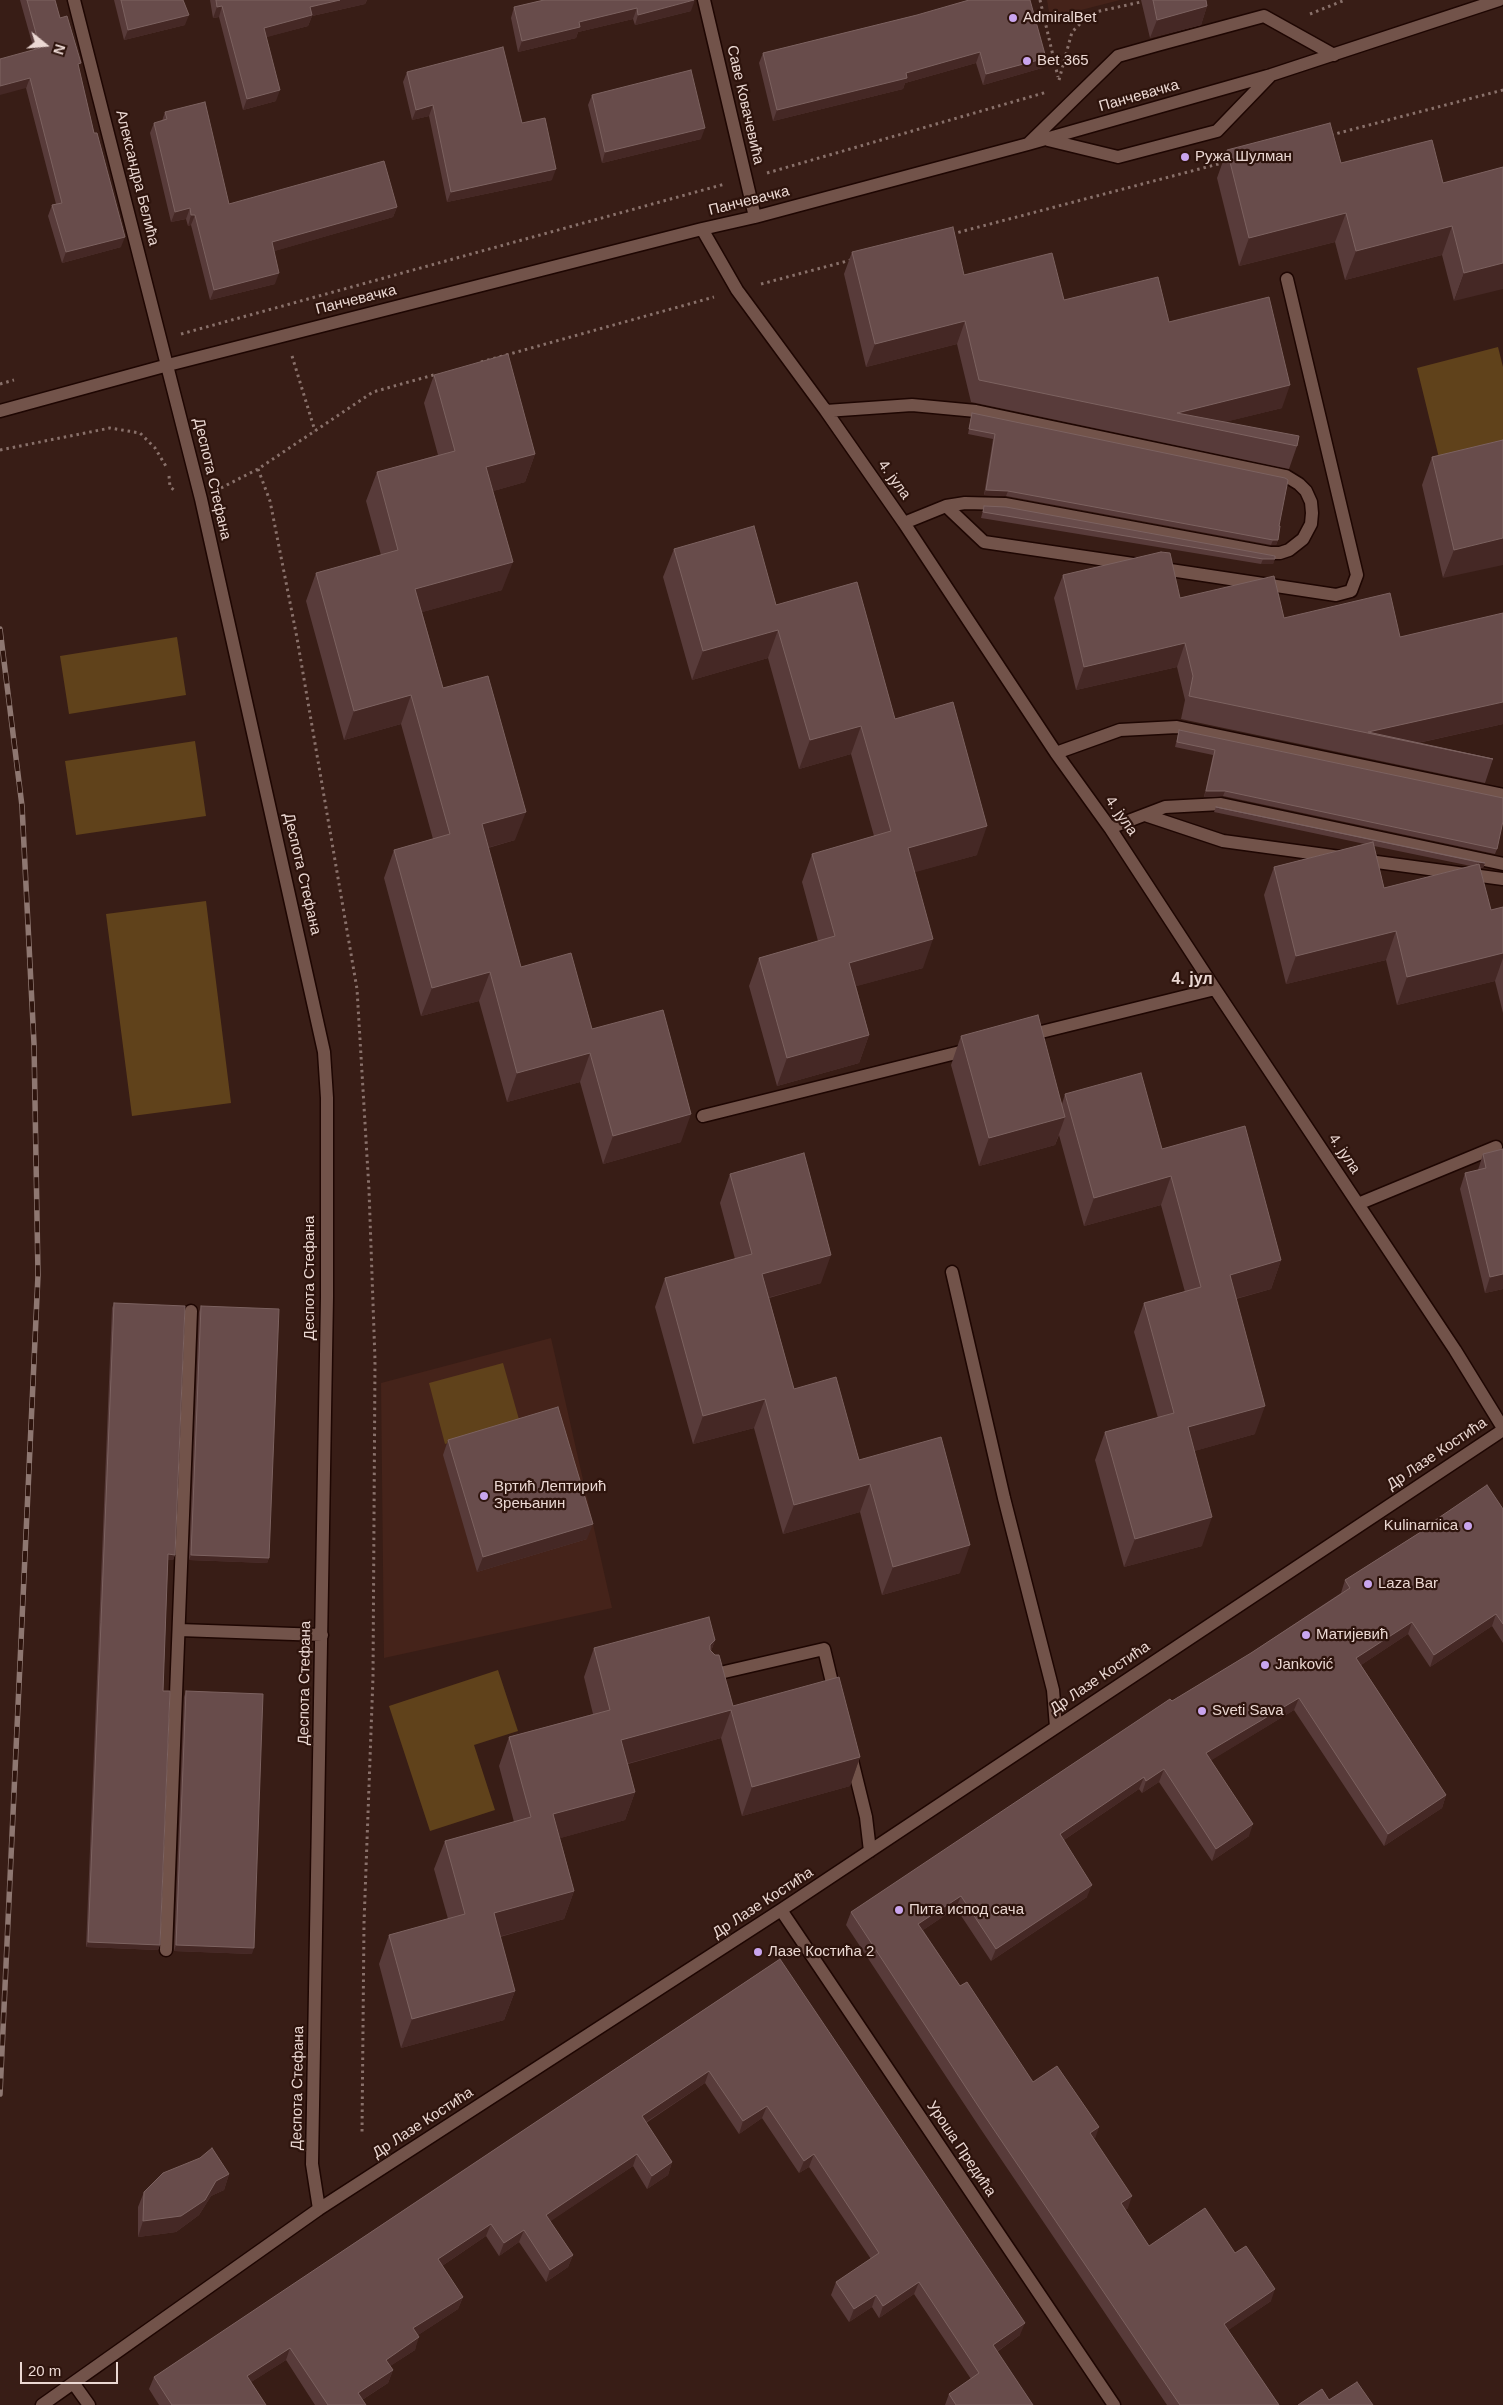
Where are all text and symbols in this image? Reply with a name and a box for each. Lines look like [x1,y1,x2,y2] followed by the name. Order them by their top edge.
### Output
[1023,9,1096,27] place label: AdmiralBet
[1007,12,1019,24] marker: AdmiralBet
[20,20,70,70] north arrow
[50,42,68,57] text: N
[723,44,767,166] street label: Саве Ковачевића
[1037,52,1089,70] place label: Bet 365
[1021,55,1033,67] marker: Bet 365
[1097,76,1181,116] street label: Панчевачка
[111,108,163,248] street label: Александра Белића
[1195,148,1292,166] place label: Ружа Шулман
[1179,151,1191,163] marker: Ружа Шулман
[707,182,791,220] street label: Панчевачка
[314,281,398,319] street label: Панчевачка
[189,416,235,542] street label: Деспота Стефана
[874,457,914,503] street label: 4. јула
[1101,793,1141,839] street label: 4. јула
[279,811,325,937] street label: Деспота Стефана
[1171,970,1213,990] district label: 4. јул
[1324,1131,1364,1177] street label: 4. јула
[301,1216,319,1340] street label: Деспота Стефана
[1384,1414,1490,1494] street label: Др Лазе Костића
[494,1478,606,1513] place label: Вртић Лептирић Зрењанин
[478,1490,490,1502] marker: Вртић Лептирић Зрењанин
[1384,1517,1458,1535] place label: Kulinarnica
[1462,1520,1474,1532] marker: Kulinarnica
[1378,1575,1438,1593] place label: Laza Bar
[1362,1578,1374,1590] marker: Laza Bar
[295,1621,315,1745] street label: Деспота Стефана
[1316,1626,1388,1644] place label: Матијевић
[1300,1629,1312,1641] marker: Матијевић
[1047,1638,1153,1718] street label: Др Лазе Костића
[1275,1656,1333,1674] place label: Janković
[1259,1659,1271,1671] marker: Janković
[1212,1702,1284,1720] place label: Sveti Sava
[1196,1705,1208,1717] marker: Sveti Sava
[709,1864,817,1942] street label: Др Лазе Костића
[909,1901,1024,1919] place label: Пита испод сача
[893,1904,905,1916] marker: Пита испод сача
[768,1943,874,1961] place label: Лазе Костића 2
[752,1946,764,1958] marker: Лазе Костића 2
[288,2026,308,2150] street label: Деспота Стефана
[369,2084,477,2162] street label: Др Лазе Костића
[922,2098,1000,2200] street label: Уроша Предића
[22,2352,120,2384] scale bar
[28,2362,61,2379] text: 20 m

